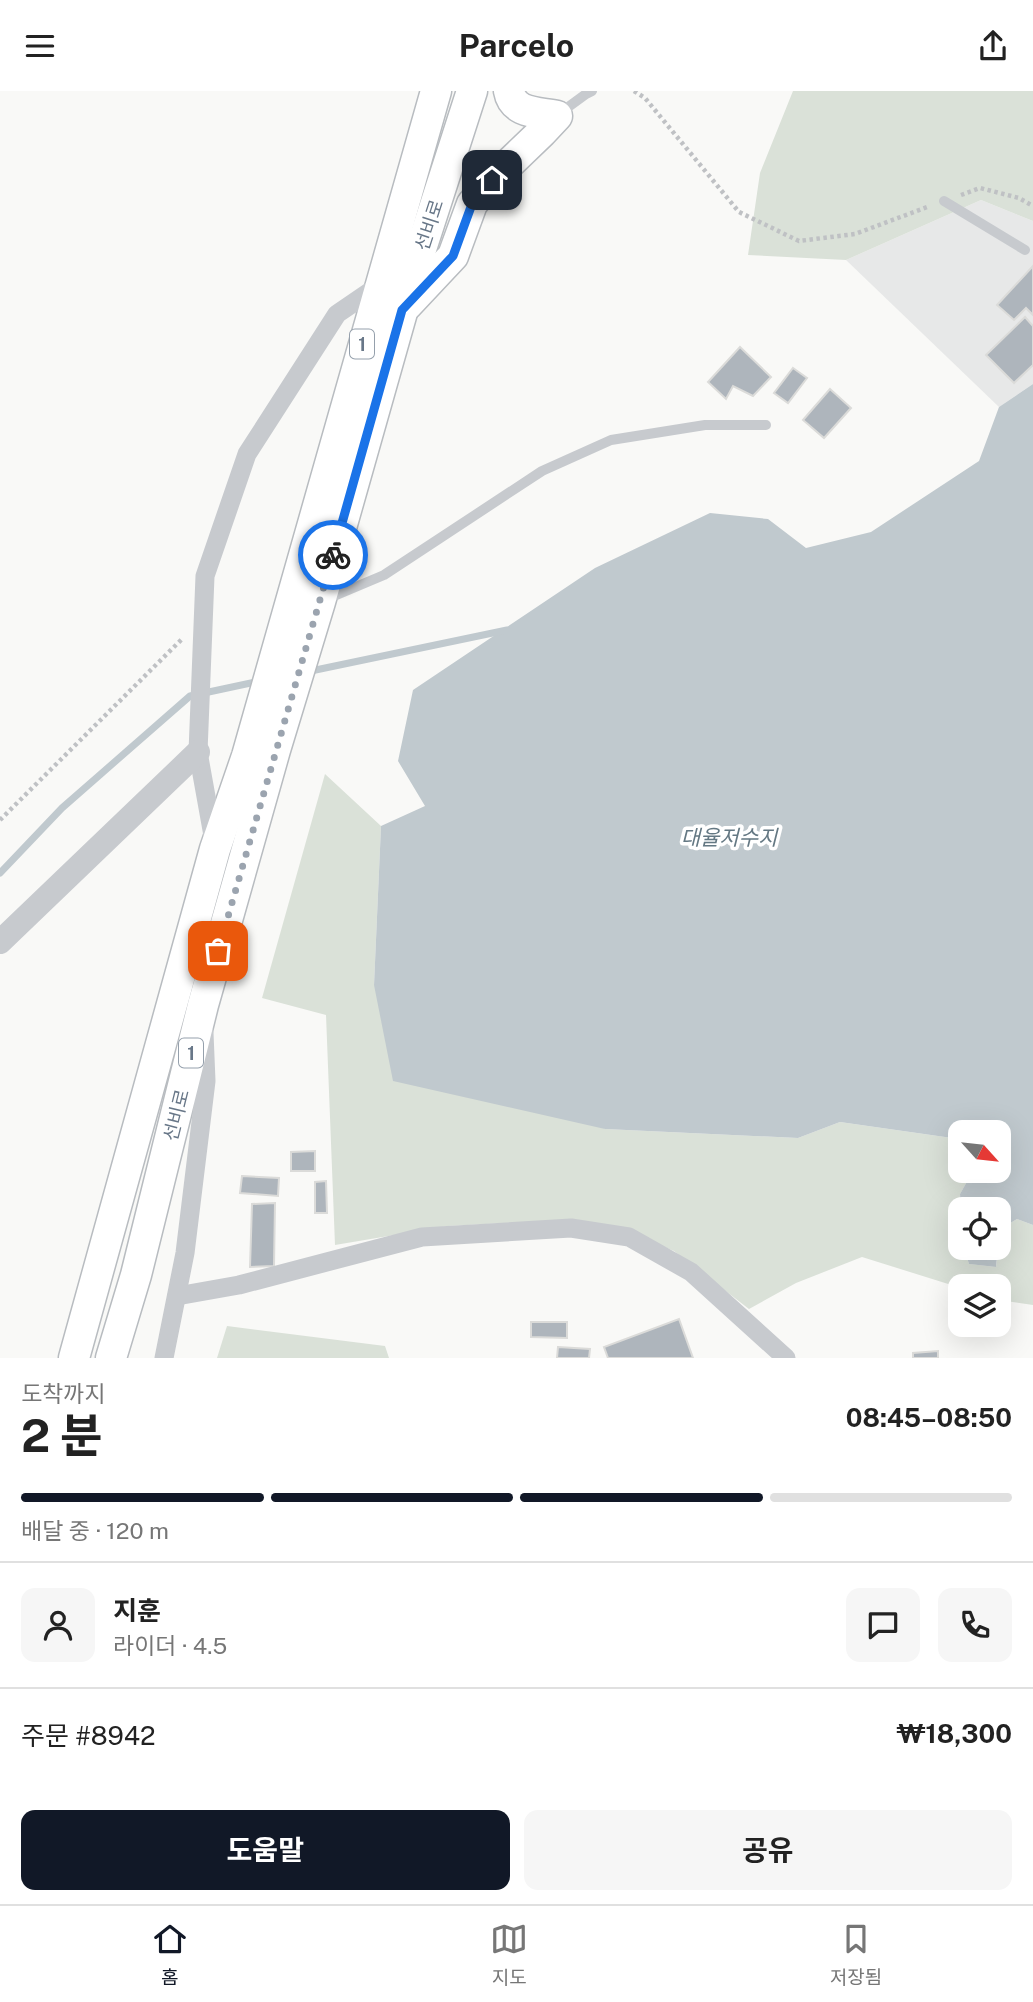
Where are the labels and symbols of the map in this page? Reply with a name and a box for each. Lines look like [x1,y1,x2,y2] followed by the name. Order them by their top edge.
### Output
[462,150,522,210] pin
[410,197,448,253] street label: 선비로
[350,330,374,359] road number: 1
[298,520,368,590] courier
[681,825,779,850] water label: 대율저수지
[188,921,248,981] pin
[179,1038,203,1067] road number: 1
[159,1087,193,1143] street label: 선비로
[948,1120,1012,1183] north arrow

